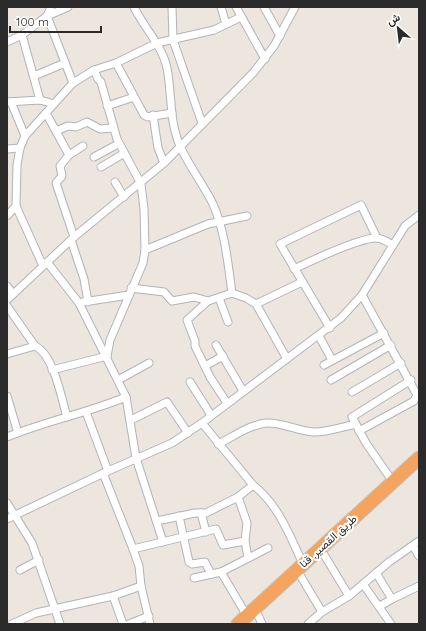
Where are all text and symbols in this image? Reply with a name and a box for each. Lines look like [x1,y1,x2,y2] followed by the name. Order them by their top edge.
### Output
[10,8,101,34] scale bar
[378,8,418,48] north arrow
[384,10,402,28] text: ش
[16,14,49,29] text: 100 m
[296,512,360,570] street label: طريق القصير, قنا

